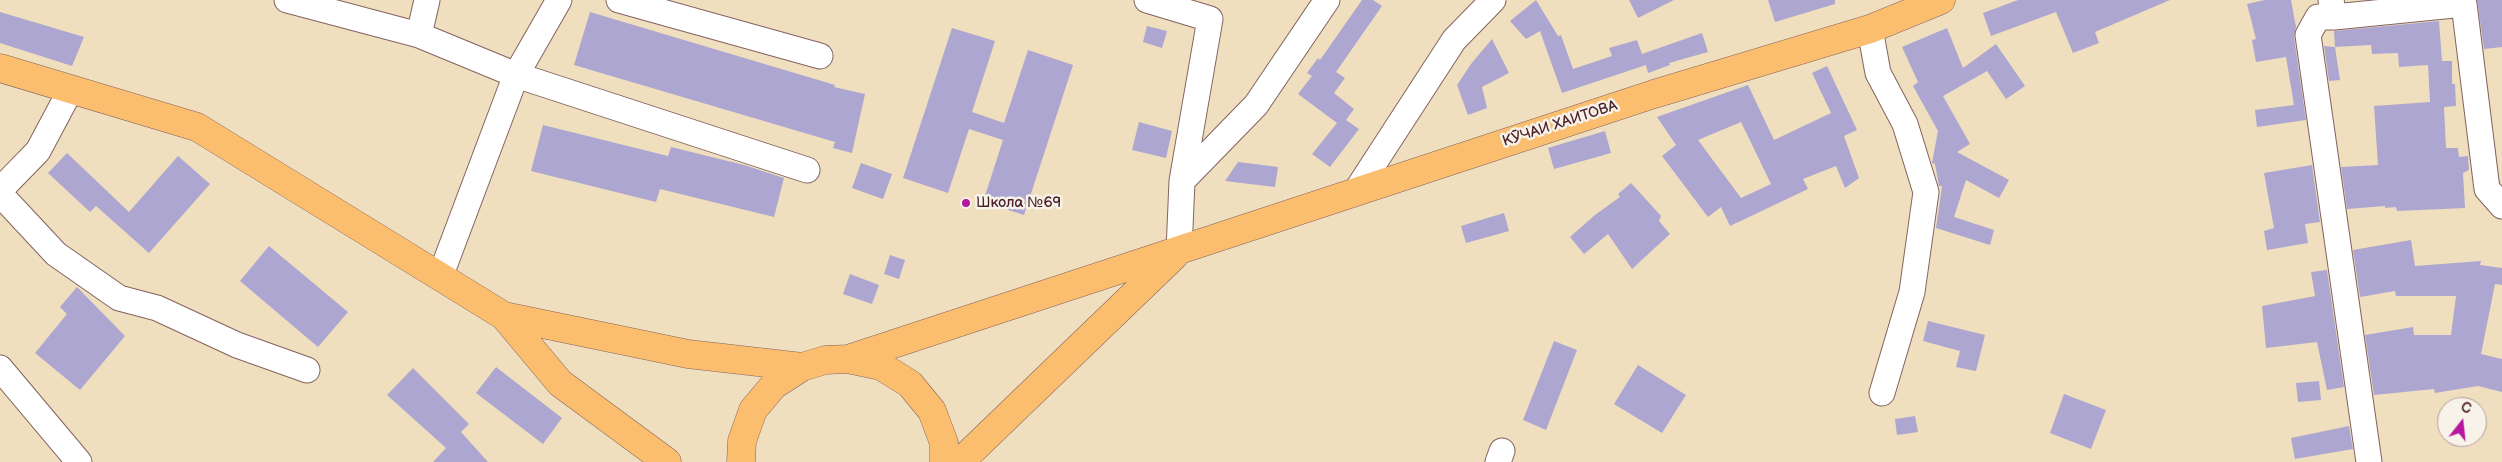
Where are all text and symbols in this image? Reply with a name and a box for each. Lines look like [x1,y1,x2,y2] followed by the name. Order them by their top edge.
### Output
[1500,97,1620,151] street label: КӮЧАИ ХАИТОВА
[976,194,1061,212] place label: Школа №69
[960,197,972,209] marker: Школа №69
[2437,397,2487,447] north arrow
[2459,399,2473,418] text: С

